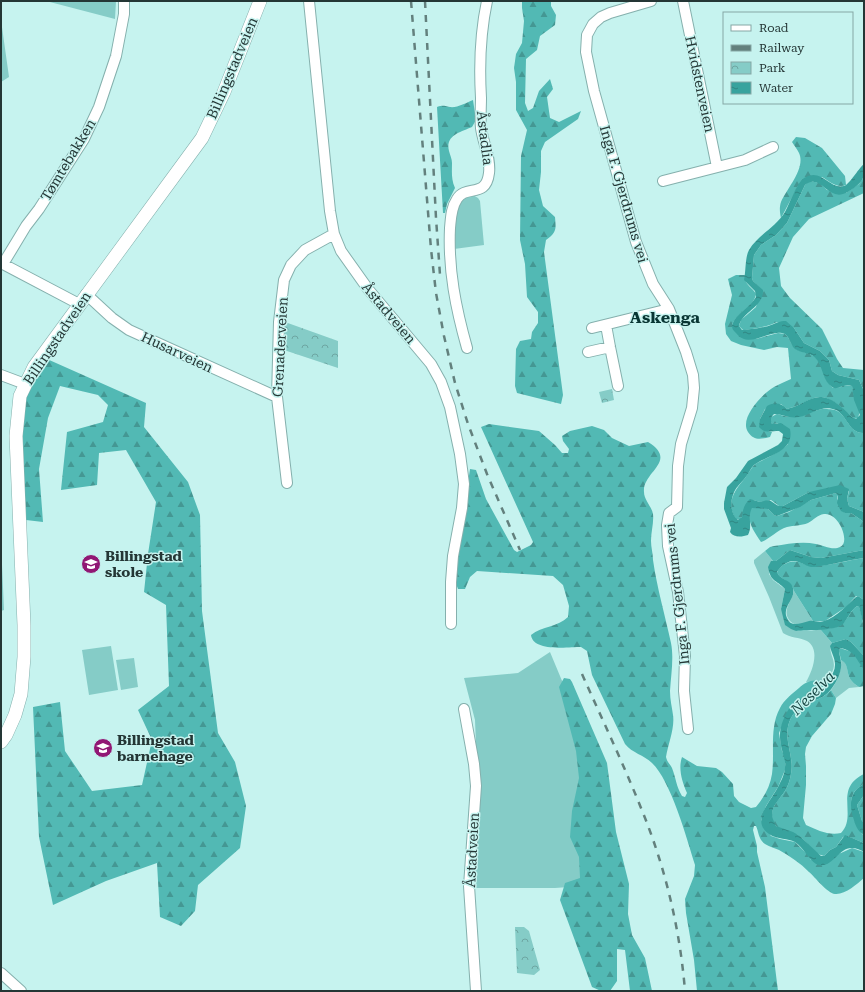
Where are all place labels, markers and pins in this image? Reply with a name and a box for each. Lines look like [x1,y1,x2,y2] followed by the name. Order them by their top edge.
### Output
[105,548,183,580] place label: Billingstad skole
[80,553,102,575] school or university icon: Billingstad skole
[117,732,195,764] place label: Billingstad barnehage
[92,737,114,759] school or university icon: Billingstad barnehage

